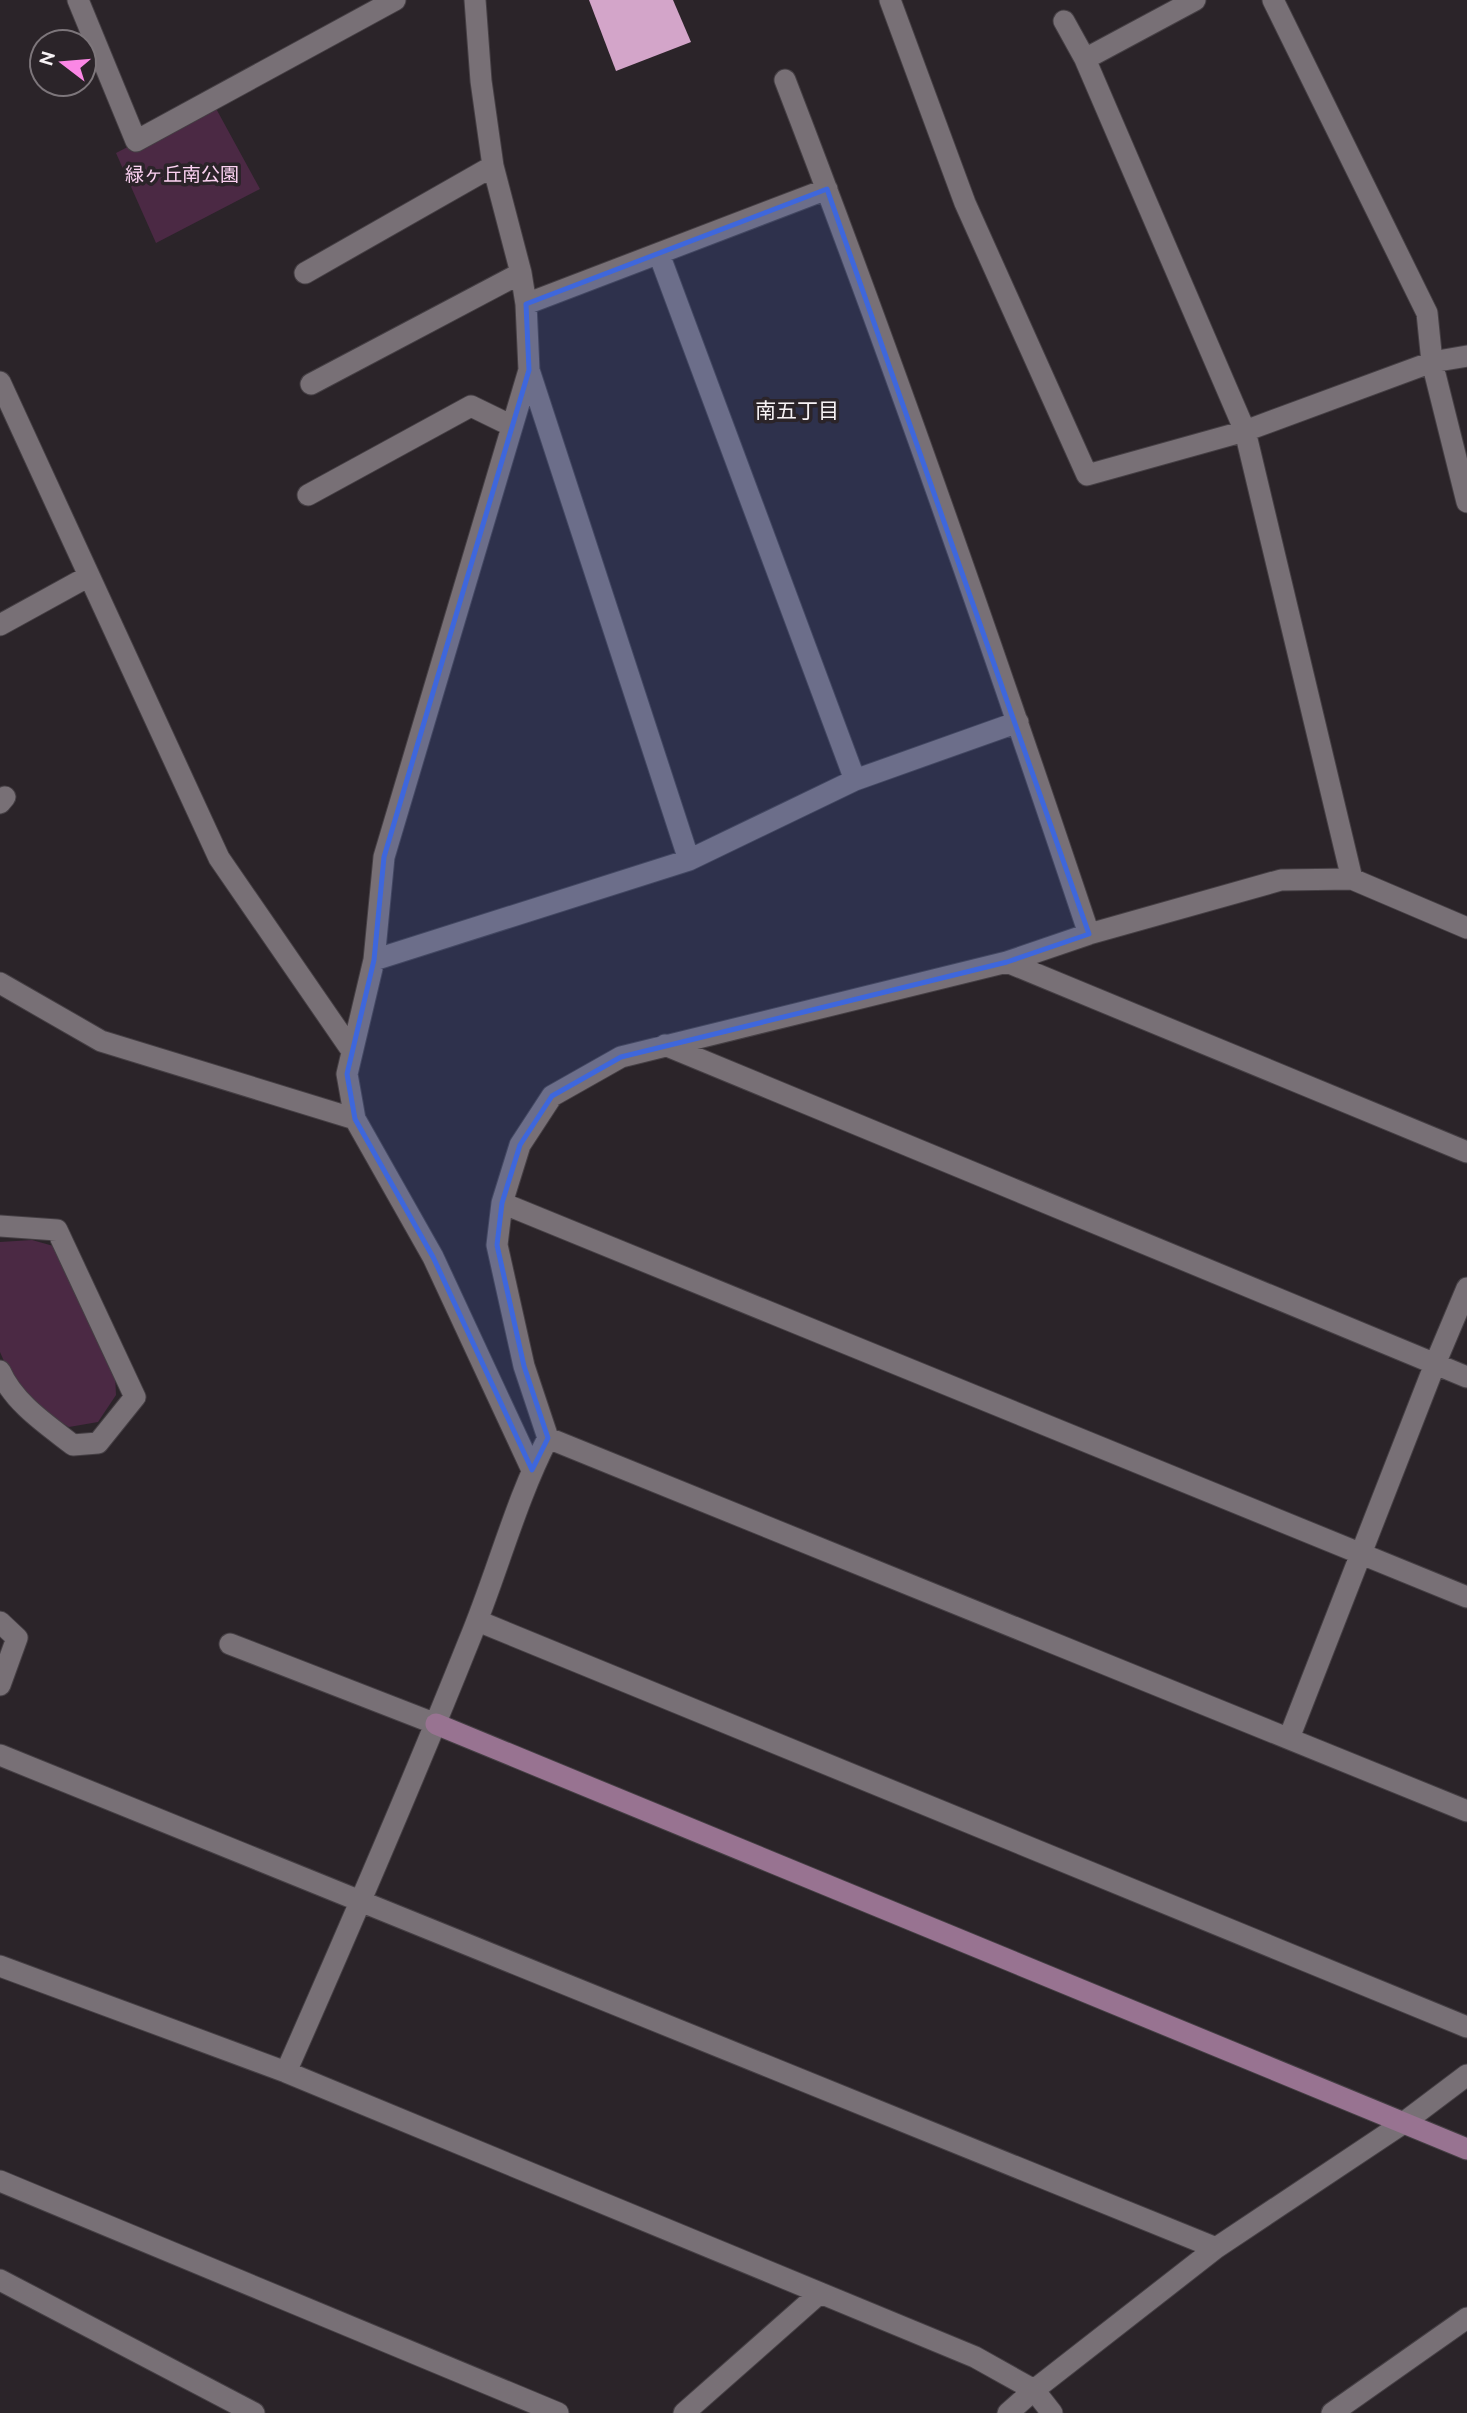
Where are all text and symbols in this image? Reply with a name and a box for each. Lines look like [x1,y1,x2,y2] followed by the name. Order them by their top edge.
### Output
[28,28,98,98] north arrow
[34,48,59,68] text: N
[125,163,239,185] park label: 緑ヶ丘南公園
[755,398,839,422] district label: 南五丁目

